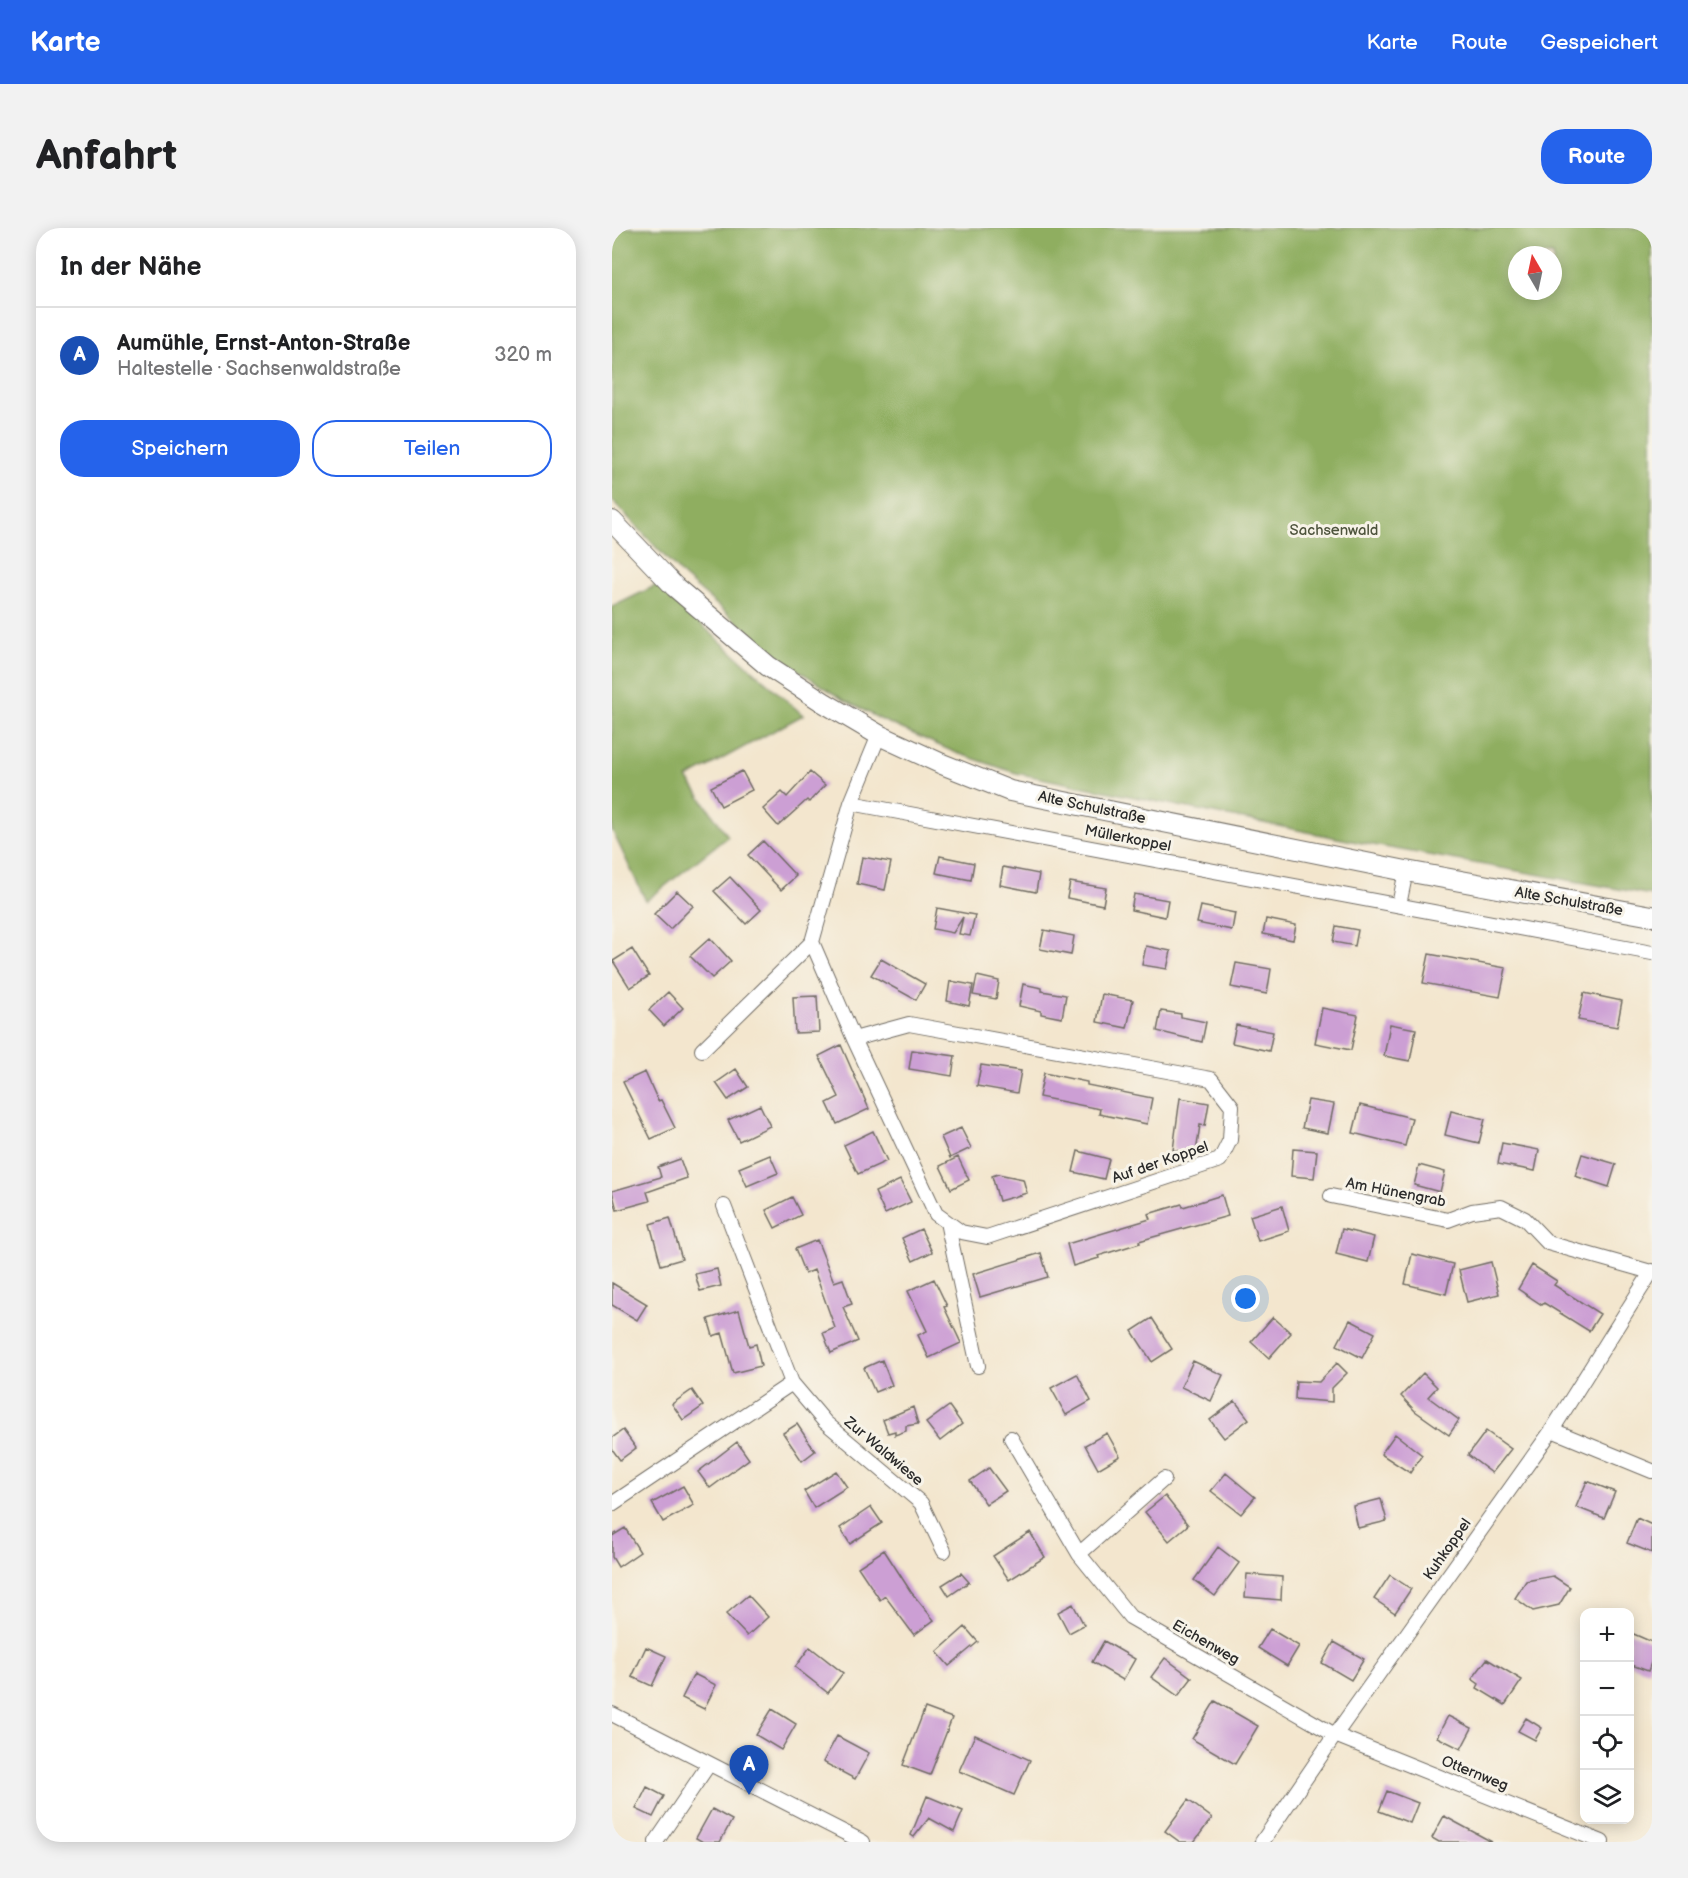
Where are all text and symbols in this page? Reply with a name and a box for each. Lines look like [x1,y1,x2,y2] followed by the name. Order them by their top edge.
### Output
[30,26,101,59] text: Karte
[1366,30,1418,55] text: Karte
[1451,30,1507,55] text: Route
[1540,30,1658,55] text: Gespeichert
[1541,129,1652,184] button: Route
[36,131,177,182] text: Anfahrt
[1508,246,1562,300] north arrow
[60,252,202,283] text: In der Nähe
[117,330,410,357] text: Aumühle, Ernst-Anton-Straße
[73,343,86,367] text: A
[494,343,552,367] text: 320 m
[117,357,401,381] text: Haltestelle · Sachsenwaldstraße
[60,420,300,477] button: Speichern
[312,420,552,477] button: Teilen
[1290,521,1378,540] park label: Sachsenwald
[1037,787,1147,828] street label: Alte Schulstraße
[1083,821,1173,856] street label: Müllerkoppel
[1513,883,1624,920] street label: Alte Schulstraße
[1109,1137,1211,1188] street label: Auf der Koppel
[1344,1173,1448,1212] street label: Am Hünengrab
[1231,1284,1260,1313] your location
[839,1412,927,1490] street label: Zur Waldwiese
[1419,1515,1476,1584] street label: Kuhkoppel
[1580,1608,1634,1824] map controls
[1580,1608,1634,1662] button: +
[1169,1616,1243,1669] street label: Eichenweg
[1580,1662,1634,1716] button: −
[1580,1716,1634,1770] button: locate
[730,1746,768,1795] pin: A
[1439,1751,1511,1795] street label: Otternweg
[1580,1770,1634,1824] button: layers

